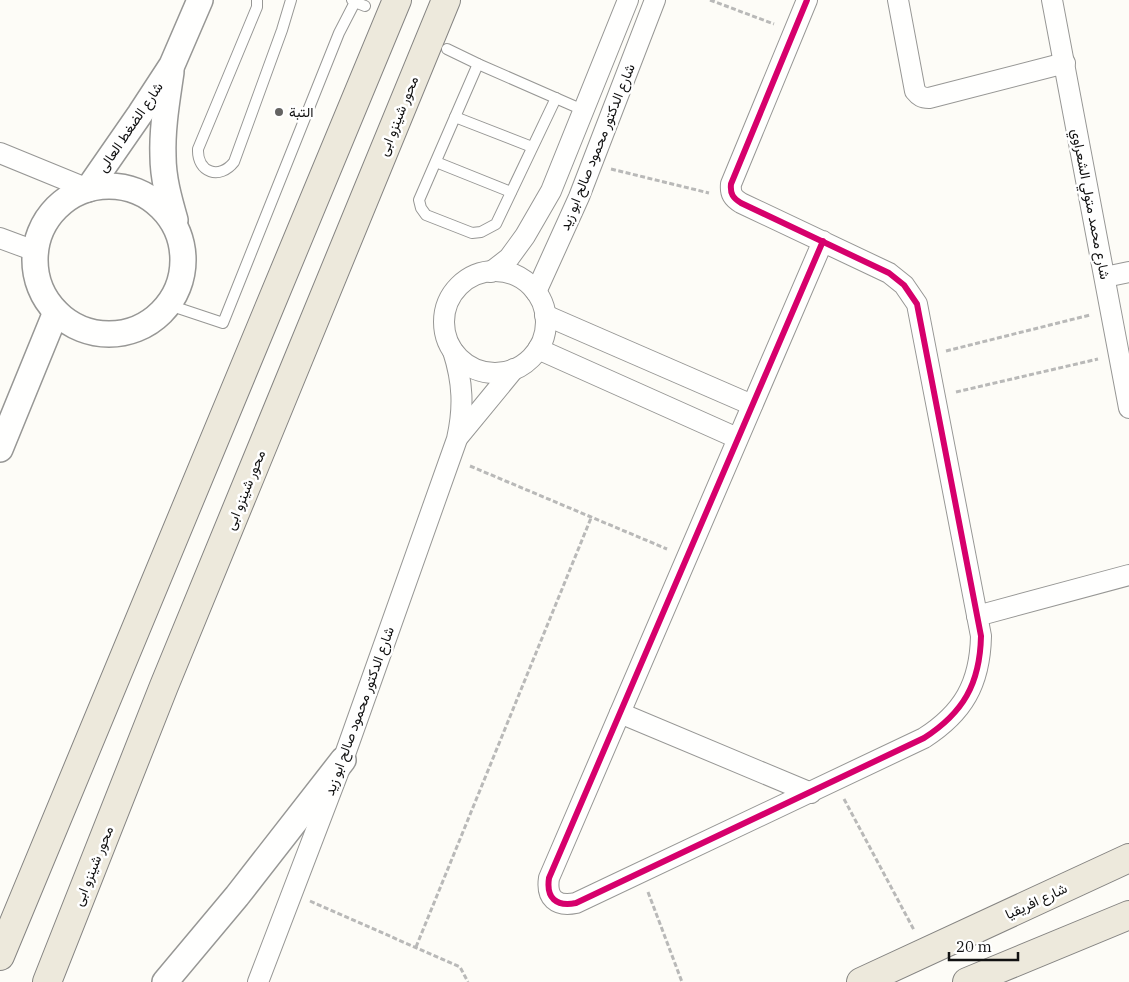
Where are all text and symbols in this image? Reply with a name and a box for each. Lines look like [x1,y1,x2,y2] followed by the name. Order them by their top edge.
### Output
[555,61,641,234] street label: شارع الدكتور محمود صالح ابو زيد
[374,73,422,159] street label: محور شينزو ابى
[93,79,168,177] street label: شارع الضغط العالى
[289,103,313,121] place label: التبة
[273,106,285,118] marker: التبة
[1065,127,1114,281] street label: شارع محمد متولي الشعراوي
[221,447,269,533] street label: محور شينزو ابى
[320,624,400,799] street label: شارع الدكتور محمود صالح ابو زيد
[69,823,117,909] street label: محور شينزو ابى
[1002,879,1071,925] street label: شارع افريقيا
[949,930,1018,962] scale bar
[956,937,992,956] text: 20 m

